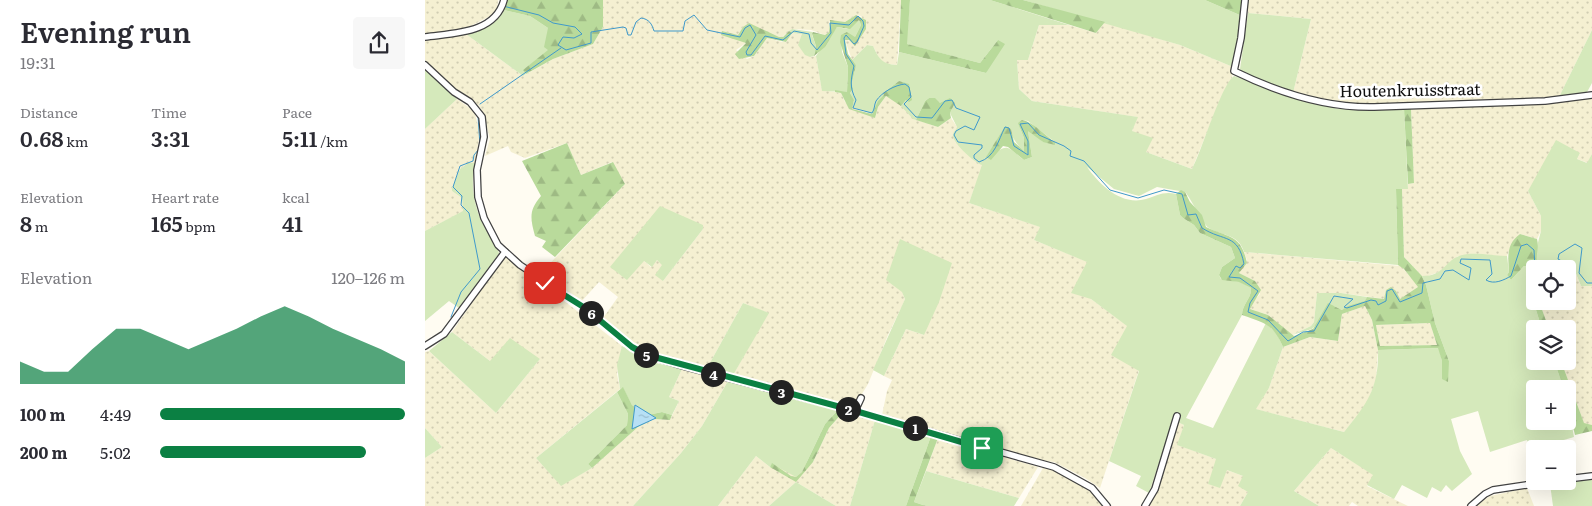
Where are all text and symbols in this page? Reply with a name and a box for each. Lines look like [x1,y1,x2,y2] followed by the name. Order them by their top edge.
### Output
[20,10,191,52] text: Evening run
[353,17,405,69] button: share
[20,50,55,74] text: 19:31
[1339,76,1481,102] street label: Houtenkruisstraat
[20,102,78,122] text: Distance
[151,102,187,122] text: Time
[282,102,312,122] text: Pace
[20,122,63,153] text: 0.68
[151,122,190,153] text: 3:31
[282,122,317,153] text: 5:11
[63,131,88,151] text: km
[317,131,348,151] text: /km
[20,187,83,207] text: Elevation
[151,187,219,207] text: Heart rate
[282,187,310,207] text: kcal
[20,207,32,238] text: 8
[151,207,183,238] text: 165
[282,207,303,238] text: 41
[32,216,48,236] text: m
[183,216,216,236] text: bpm
[1526,260,1576,490] map controls
[1526,260,1576,310] button: locate
[524,262,566,304] pin
[20,265,92,289] text: Elevation
[331,265,405,289] text: 120–126 m
[531,269,559,297] icon: check
[579,300,603,326] pin: 6
[587,303,596,323] text: 6
[1526,320,1576,370] button: layers
[633,342,659,368] pin: 5
[643,345,650,365] text: 5
[701,362,725,386] pin: 4
[709,364,718,384] text: 4
[769,380,793,404] pin: 3
[1526,380,1576,430] button: +
[778,382,785,402] text: 3
[835,396,861,422] pin: 2
[845,399,852,419] text: 2
[20,402,66,426] text: 100 m
[100,402,131,426] text: 4:49
[903,416,927,440] pin: 1
[913,418,918,438] text: 1
[961,427,1003,469] pin
[968,434,996,462] icon: arrive
[20,440,67,464] text: 200 m
[100,440,131,464] text: 5:02
[1526,440,1576,490] button: −

